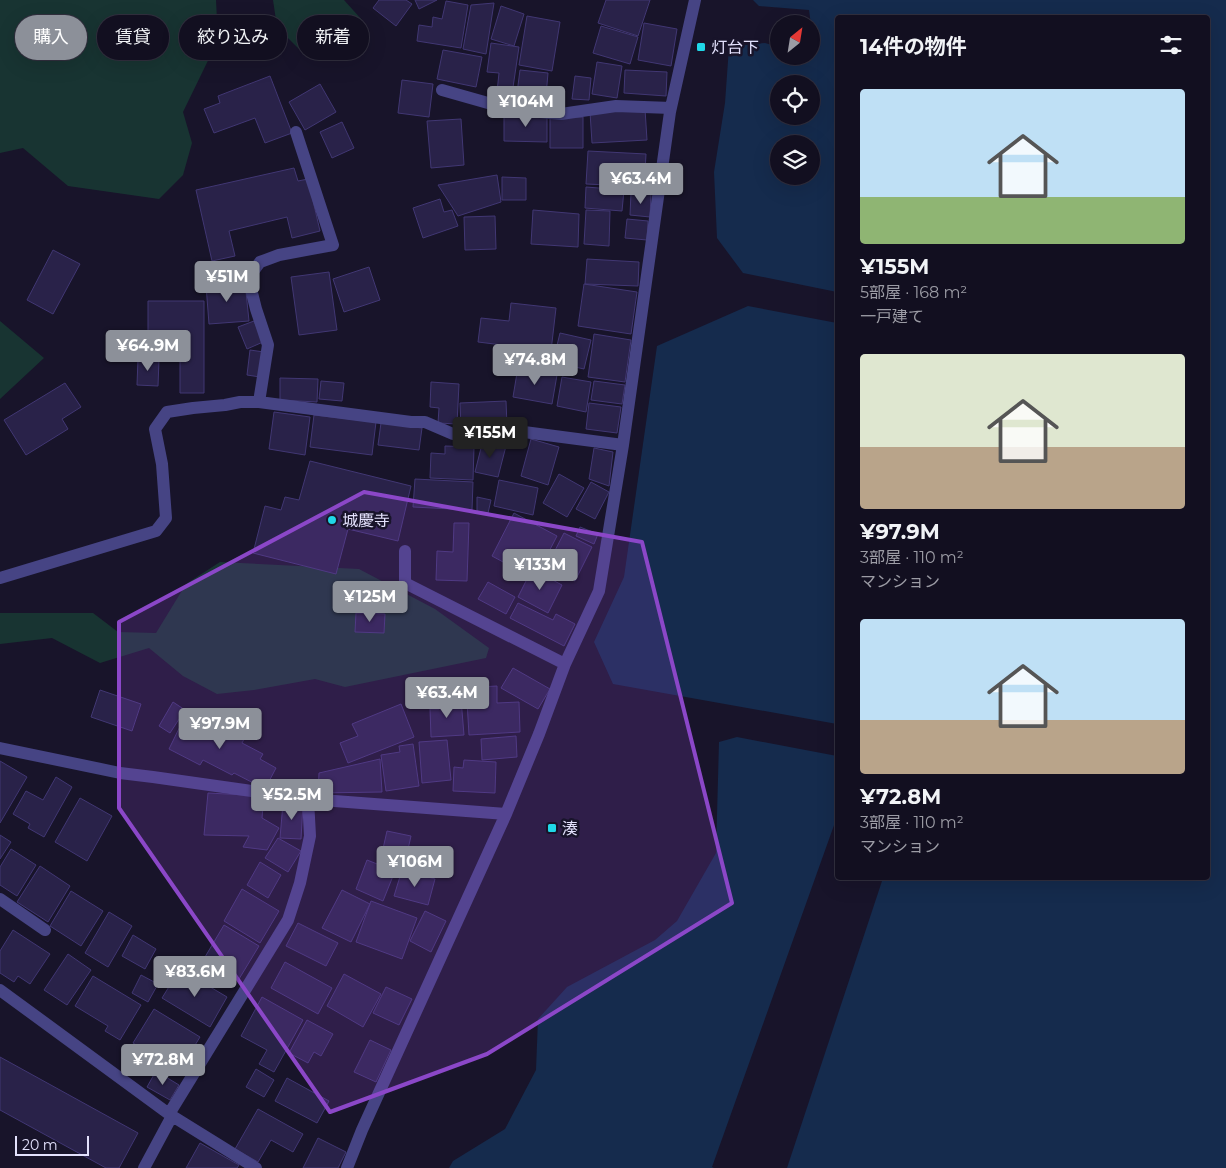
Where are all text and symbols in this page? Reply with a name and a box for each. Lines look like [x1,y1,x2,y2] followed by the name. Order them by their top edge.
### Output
[15,15,87,60] chip: 購入
[97,15,169,60] chip: 賃貸
[179,15,287,60] chip: 絞り込み
[297,15,369,60] chip: 新着
[770,15,820,65] north arrow
[770,15,820,185] map controls
[1157,31,1185,59] icon: filters
[860,34,967,59] text: 14件の物件
[711,38,759,57] place label: 灯台下
[695,41,707,53] marker: 灯台下
[770,75,820,125] button: locate
[491,86,561,128] pin: ¥104M
[498,92,554,111] text: ¥104M
[978,121,1068,211] icon: home
[770,135,820,185] button: layers
[600,162,682,205] pin: ¥63.4M
[610,169,672,188] text: ¥63.4M
[860,254,929,279] text: ¥155M
[197,260,257,303] pin: ¥51M
[206,267,248,286] text: ¥51M
[860,283,967,302] text: 5部屋 · 168 m²
[860,307,924,326] text: 一戸建て
[107,330,189,372] pin: ¥64.9M
[117,336,179,355] text: ¥64.9M
[494,344,576,386] pin: ¥74.8M
[504,350,566,369] text: ¥74.8M
[978,386,1068,476] icon: home
[455,416,525,459] pin: ¥155M
[464,423,516,442] text: ¥155M
[342,511,390,530] place label: 城慶寺
[326,514,338,526] marker: 城慶寺
[860,519,940,544] text: ¥97.9M
[505,548,575,591] pin: ¥133M
[860,548,964,567] text: 3部屋 · 110 m²
[514,555,566,574] text: ¥133M
[860,572,940,591] text: マンション
[335,580,405,623] pin: ¥125M
[344,587,396,606] text: ¥125M
[978,651,1068,741] icon: home
[406,676,488,719] pin: ¥63.4M
[416,683,478,702] text: ¥63.4M
[179,708,261,750] pin: ¥97.9M
[190,714,250,733] text: ¥97.9M
[251,778,333,821] pin: ¥52.5M
[860,784,941,809] text: ¥72.8M
[262,785,322,804] text: ¥52.5M
[860,813,964,832] text: 3部屋 · 110 m²
[562,819,578,838] place label: 湊
[546,822,558,834] marker: 湊
[860,837,940,856] text: マンション
[380,846,450,888] pin: ¥106M
[388,852,442,871] text: ¥106M
[154,956,236,998] pin: ¥83.6M
[164,962,226,981] text: ¥83.6M
[122,1044,204,1086] pin: ¥72.8M
[132,1050,194,1069] text: ¥72.8M
[15,1133,89,1156] scale bar
[22,1136,58,1154] text: 20 m

